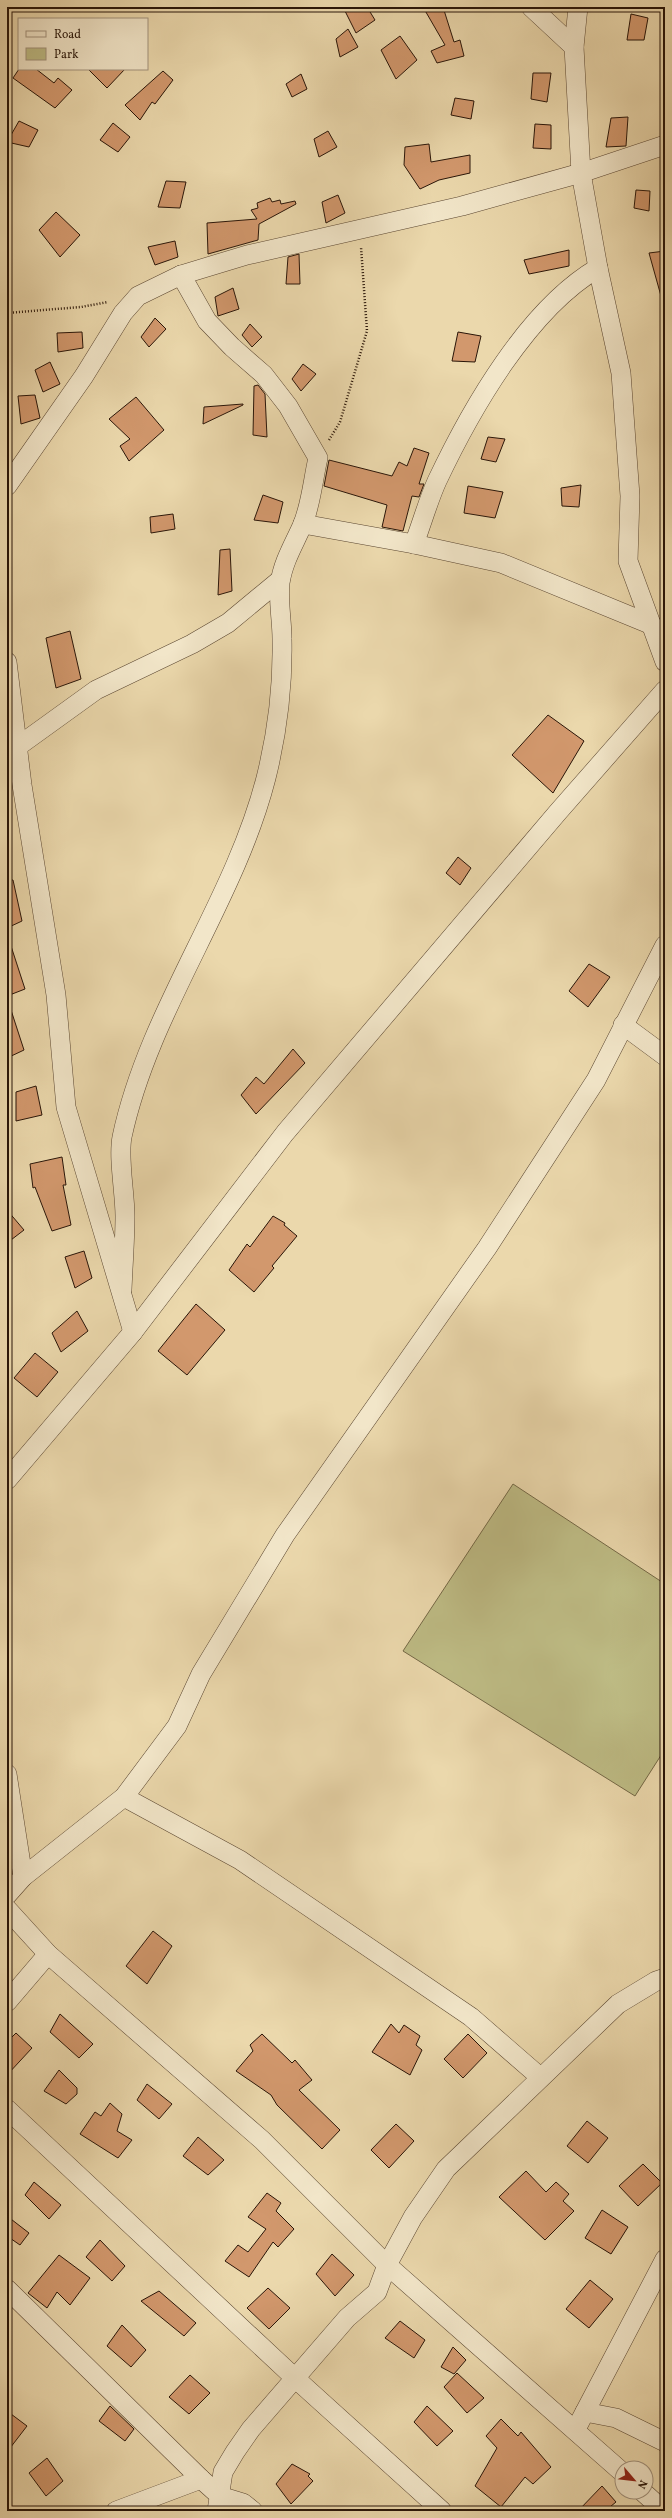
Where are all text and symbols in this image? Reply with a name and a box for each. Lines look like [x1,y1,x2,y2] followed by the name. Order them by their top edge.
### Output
[18,18,148,70] legend
[54,27,81,43] text: Road
[54,47,79,63] text: Park
[614,2460,654,2500] north arrow
[633,2477,650,2491] text: N

